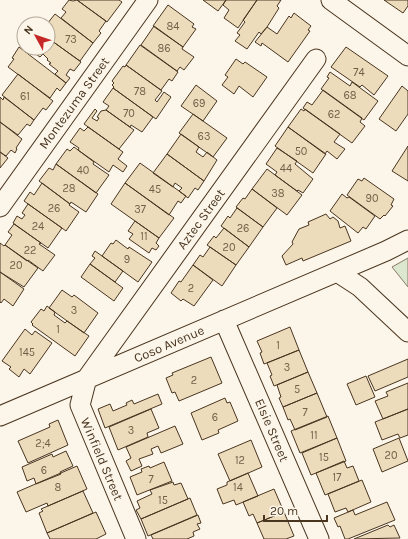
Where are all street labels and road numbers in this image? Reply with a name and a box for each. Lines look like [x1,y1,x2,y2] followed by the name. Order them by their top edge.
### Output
[36,54,112,152] street label: Montezuma Street
[174,186,228,252] street label: Aztec Street
[132,322,207,366] street label: Coso Avenue
[252,396,292,464] street label: Elsie Street
[78,415,126,503] street label: Winfield Street

